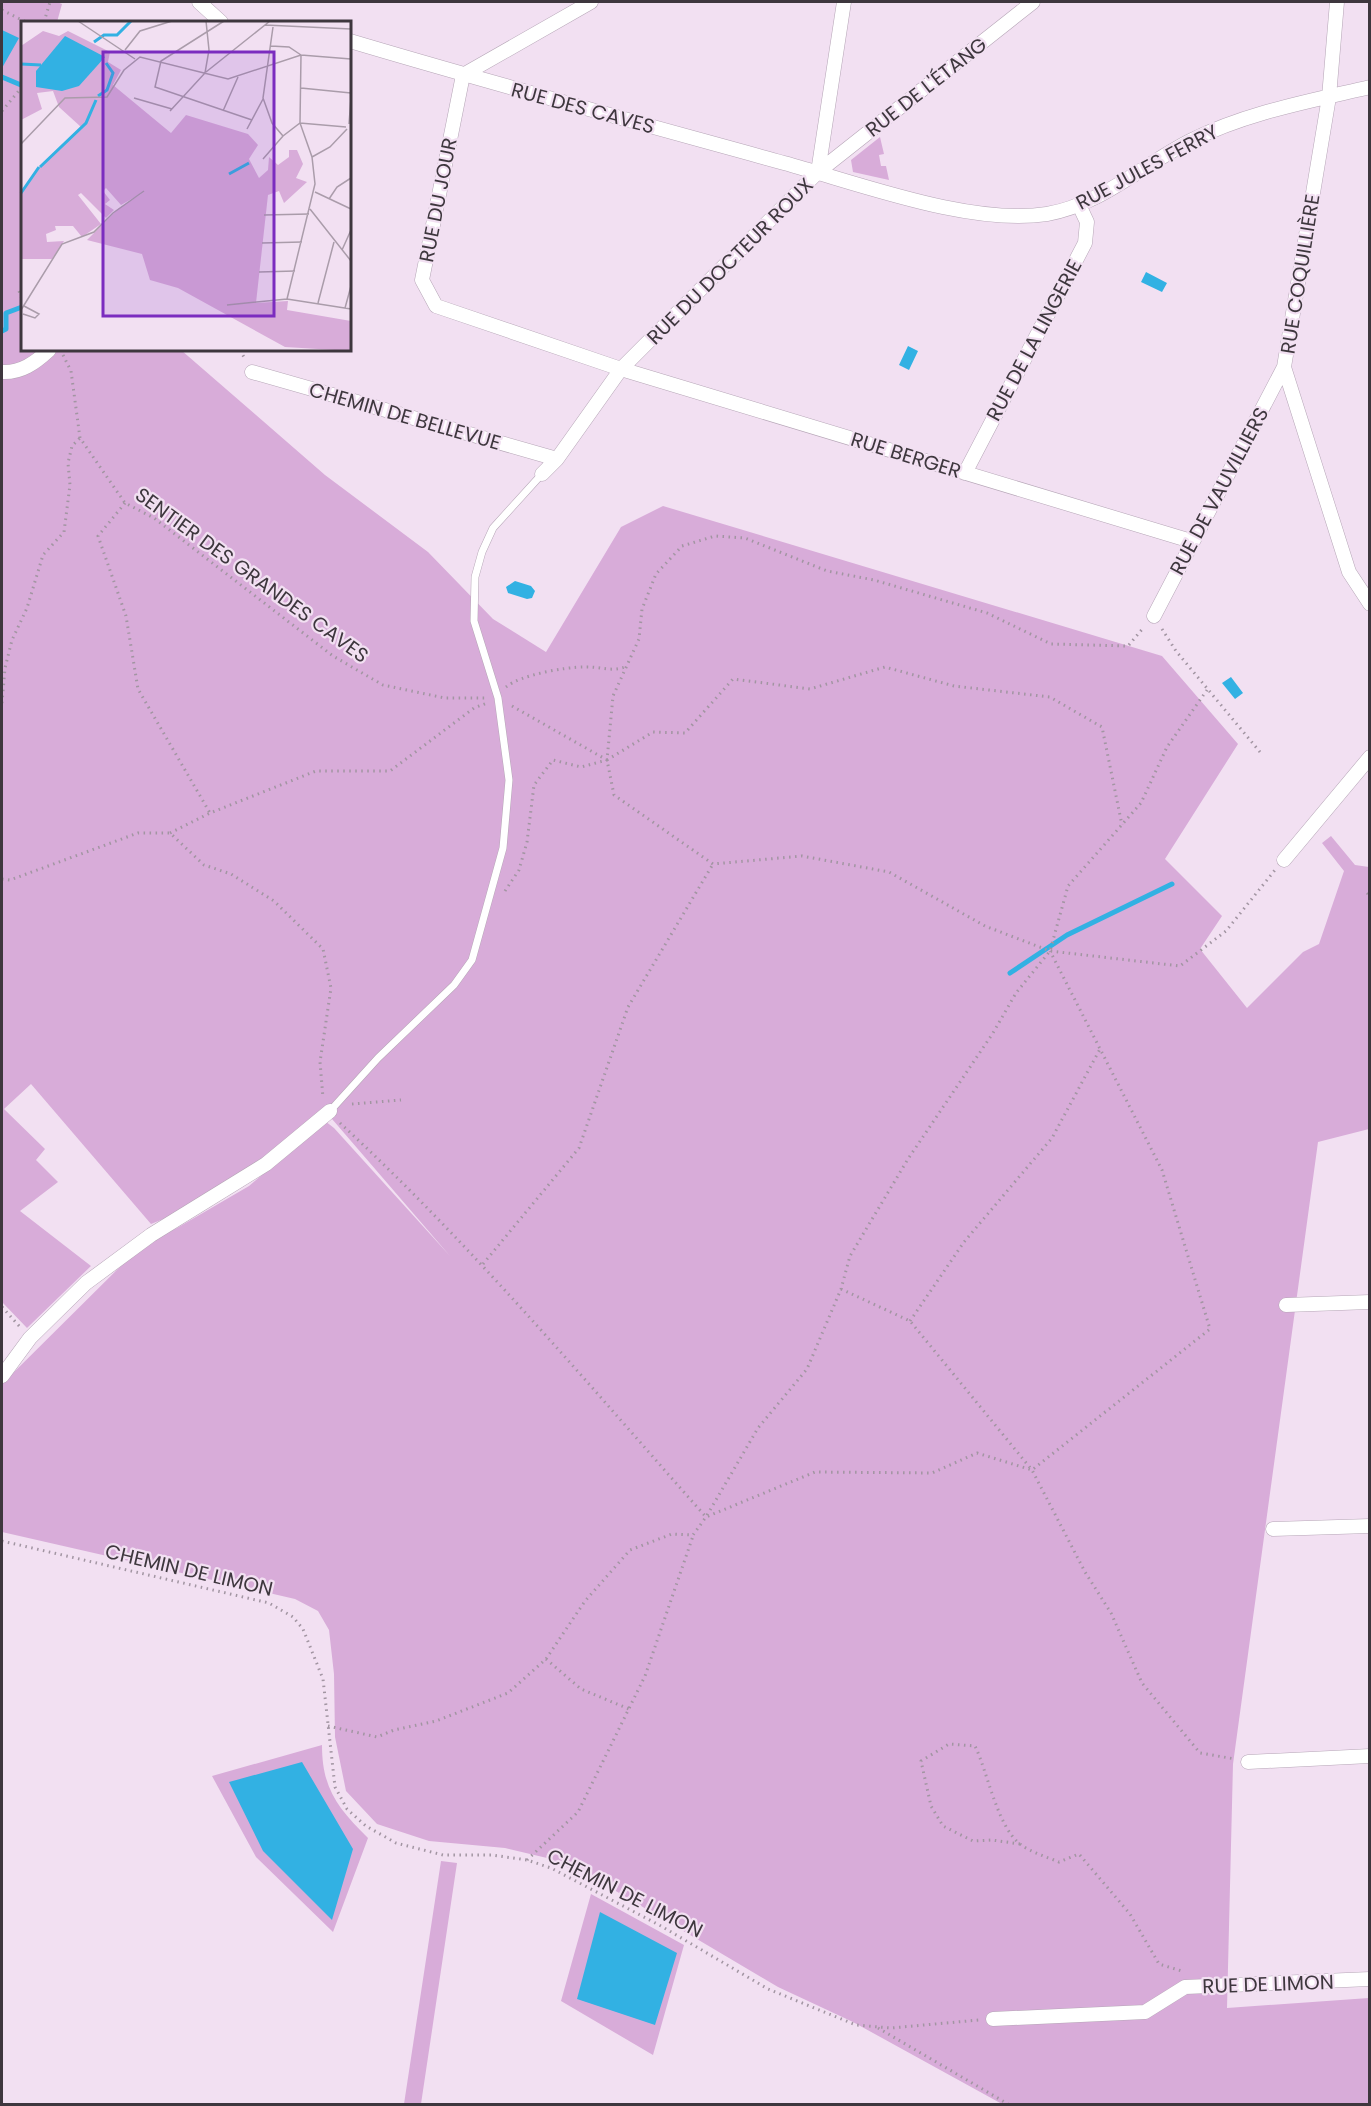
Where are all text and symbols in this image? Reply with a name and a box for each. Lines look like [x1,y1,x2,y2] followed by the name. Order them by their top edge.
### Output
[21,21,351,351] inset map
[859,31,993,143] street label: RUE DE L'ÉTANG
[508,75,658,141] street label: RUE DES CAVES
[1071,117,1223,216] street label: RUE JULES FERRY
[412,135,464,265] street label: RUE DU JOUR
[640,171,820,351] street label: RUE DU DOCTEUR ROUX
[1274,192,1326,356] street label: RUE COQUILLIÈRE
[980,254,1088,426] street label: RUE DE LA LINGERIE
[306,375,504,457] street label: CHEMIN DE BELLEVUE
[1163,402,1275,580] street label: RUE DE VAUVILLIERS
[847,425,965,485] street label: RUE BERGER
[130,481,374,669] street label: SENTIER DES GRANDES CAVES
[102,1537,276,1603] street label: CHEMIN DE LIMON
[542,1842,708,1944] street label: CHEMIN DE LIMON
[1202,1968,1334,2000] street label: RUE DE LIMON

